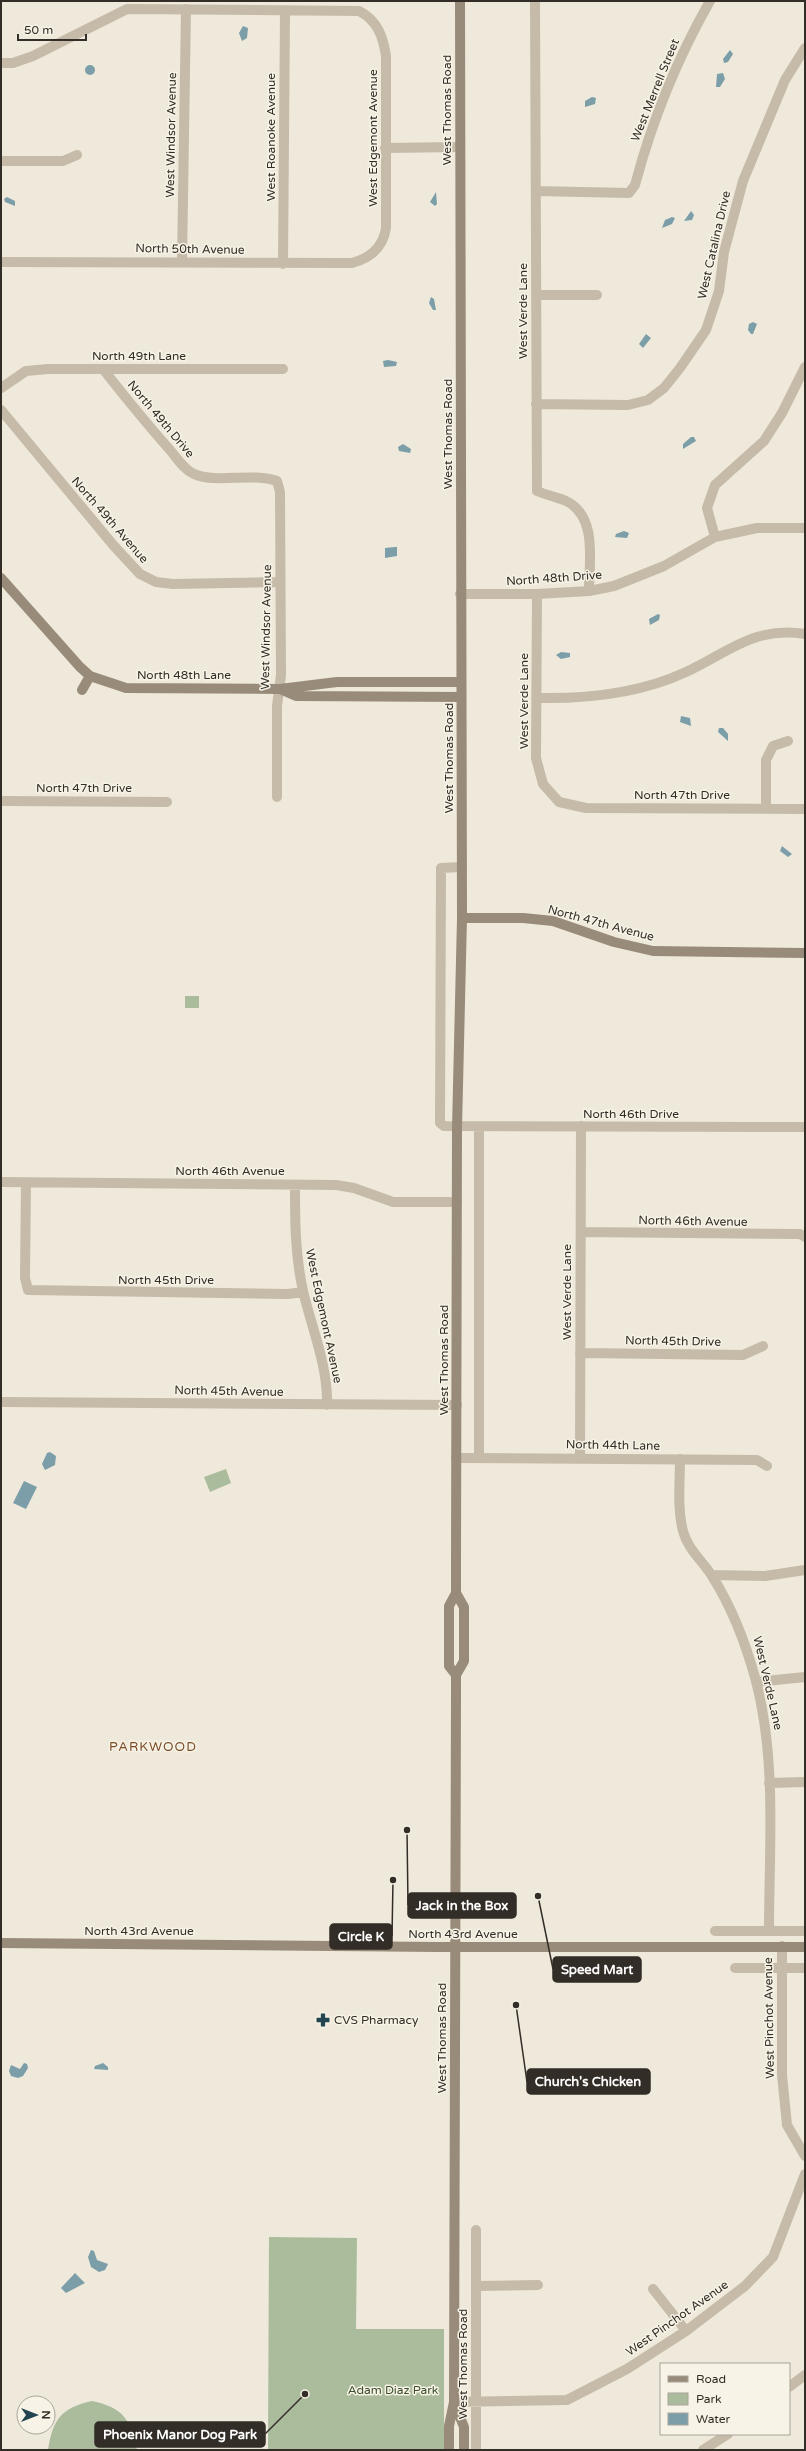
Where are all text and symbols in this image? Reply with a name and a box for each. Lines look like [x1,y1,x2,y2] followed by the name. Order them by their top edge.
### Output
[18,16,86,42] scale bar
[24,23,53,37] text: 50 m
[628,36,682,143] street label: West Merrell Street
[440,55,454,165] street label: West Thomas Road
[366,69,380,207] street label: West Edgemont Avenue
[163,72,179,198] street label: West Windsor Avenue
[264,73,278,201] street label: West Roanoke Avenue
[695,189,733,301] street label: West Catalina Drive
[135,241,245,257] street label: North 50th Avenue
[516,263,530,359] street label: West Verde Lane
[92,349,186,363] street label: North 49th Lane
[125,378,197,460] street label: North 49th Drive
[441,379,455,489] street label: West Thomas Road
[69,474,151,566] street label: North 49th Avenue
[258,564,274,690] street label: West Windsor Avenue
[506,568,603,588] street label: North 48th Drive
[517,653,531,749] street label: West Verde Lane
[137,668,231,682] street label: North 48th Lane
[442,703,456,813] street label: West Thomas Road
[36,781,132,795] street label: North 47th Drive
[634,788,730,802] street label: North 47th Drive
[546,902,656,944] street label: North 47th Avenue
[583,1107,679,1121] street label: North 46th Drive
[175,1164,285,1178] street label: North 46th Avenue
[638,1213,748,1229] street label: North 46th Avenue
[560,1244,574,1340] street label: West Verde Lane
[303,1247,345,1385] street label: West Edgemont Avenue
[118,1273,214,1287] street label: North 45th Drive
[437,1305,451,1415] street label: West Thomas Road
[625,1333,721,1349] street label: North 45th Drive
[174,1383,284,1399] street label: North 45th Avenue
[566,1437,660,1453] street label: North 44th Lane
[750,1635,786,1732] street label: West Verde Lane
[109,1739,197,1755] district label: PARKWOOD
[408,1893,516,1918] callout: Jack in the Box
[415,1898,508,1914] text: Jack in the Box
[84,1924,194,1938] street label: North 43rd Avenue
[330,1924,392,1949] callout: Circle K
[408,1927,518,1941] street label: North 43rd Avenue
[338,1929,385,1945] text: Circle K
[553,1957,641,1982] callout: Speed Mart
[761,1957,777,2079] street label: West Pinchot Avenue
[561,1962,633,1978] text: Speed Mart
[435,1983,449,2093] street label: West Thomas Road
[315,2012,331,2028] pharmacy icon: CVS Pharmacy
[334,2013,419,2027] place label: CVS Pharmacy
[527,2069,650,2094] callout: Church's Chicken
[535,2074,641,2090] text: Church's Chicken
[623,2277,731,2359] street label: West Pinchot Avenue
[456,2309,470,2419] street label: West Thomas Road
[660,2363,790,2435] legend
[696,2372,726,2386] text: Road
[348,2383,439,2397] park label: Adam Diaz Park
[696,2392,722,2406] text: Park
[16,2395,56,2435] north arrow
[39,2411,52,2419] text: N
[696,2412,731,2426] text: Water
[95,2422,265,2447] callout: Phoenix Manor Dog Park
[103,2427,257,2443] text: Phoenix Manor Dog Park

